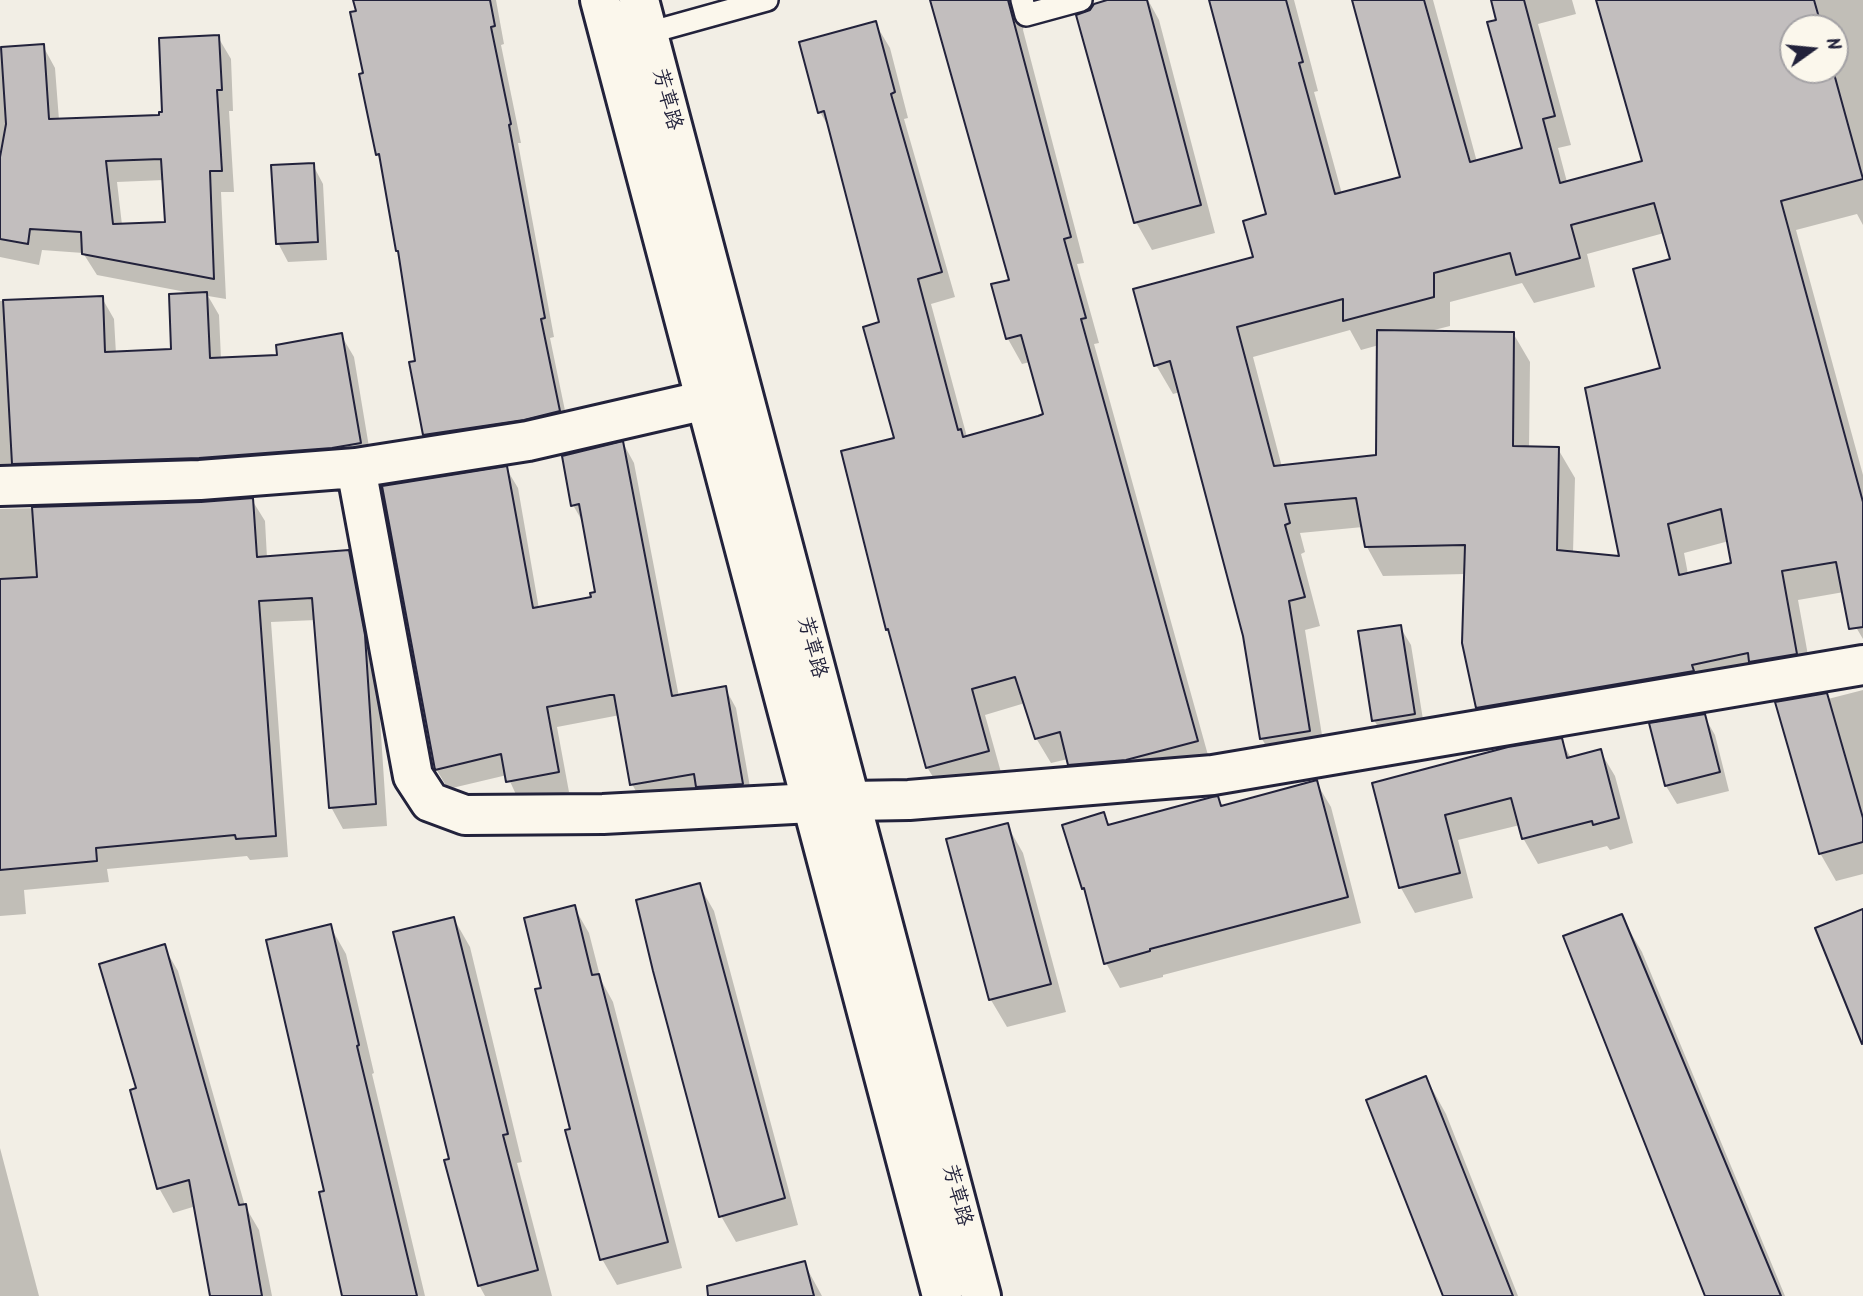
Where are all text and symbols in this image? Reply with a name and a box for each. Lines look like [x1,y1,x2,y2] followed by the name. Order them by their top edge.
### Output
[1779,14,1849,84] north arrow
[1816,34,1848,54] text: N
[645,66,685,134] street label: 芳草路
[790,614,830,682] street label: 芳草路
[935,1162,975,1230] street label: 芳草路

